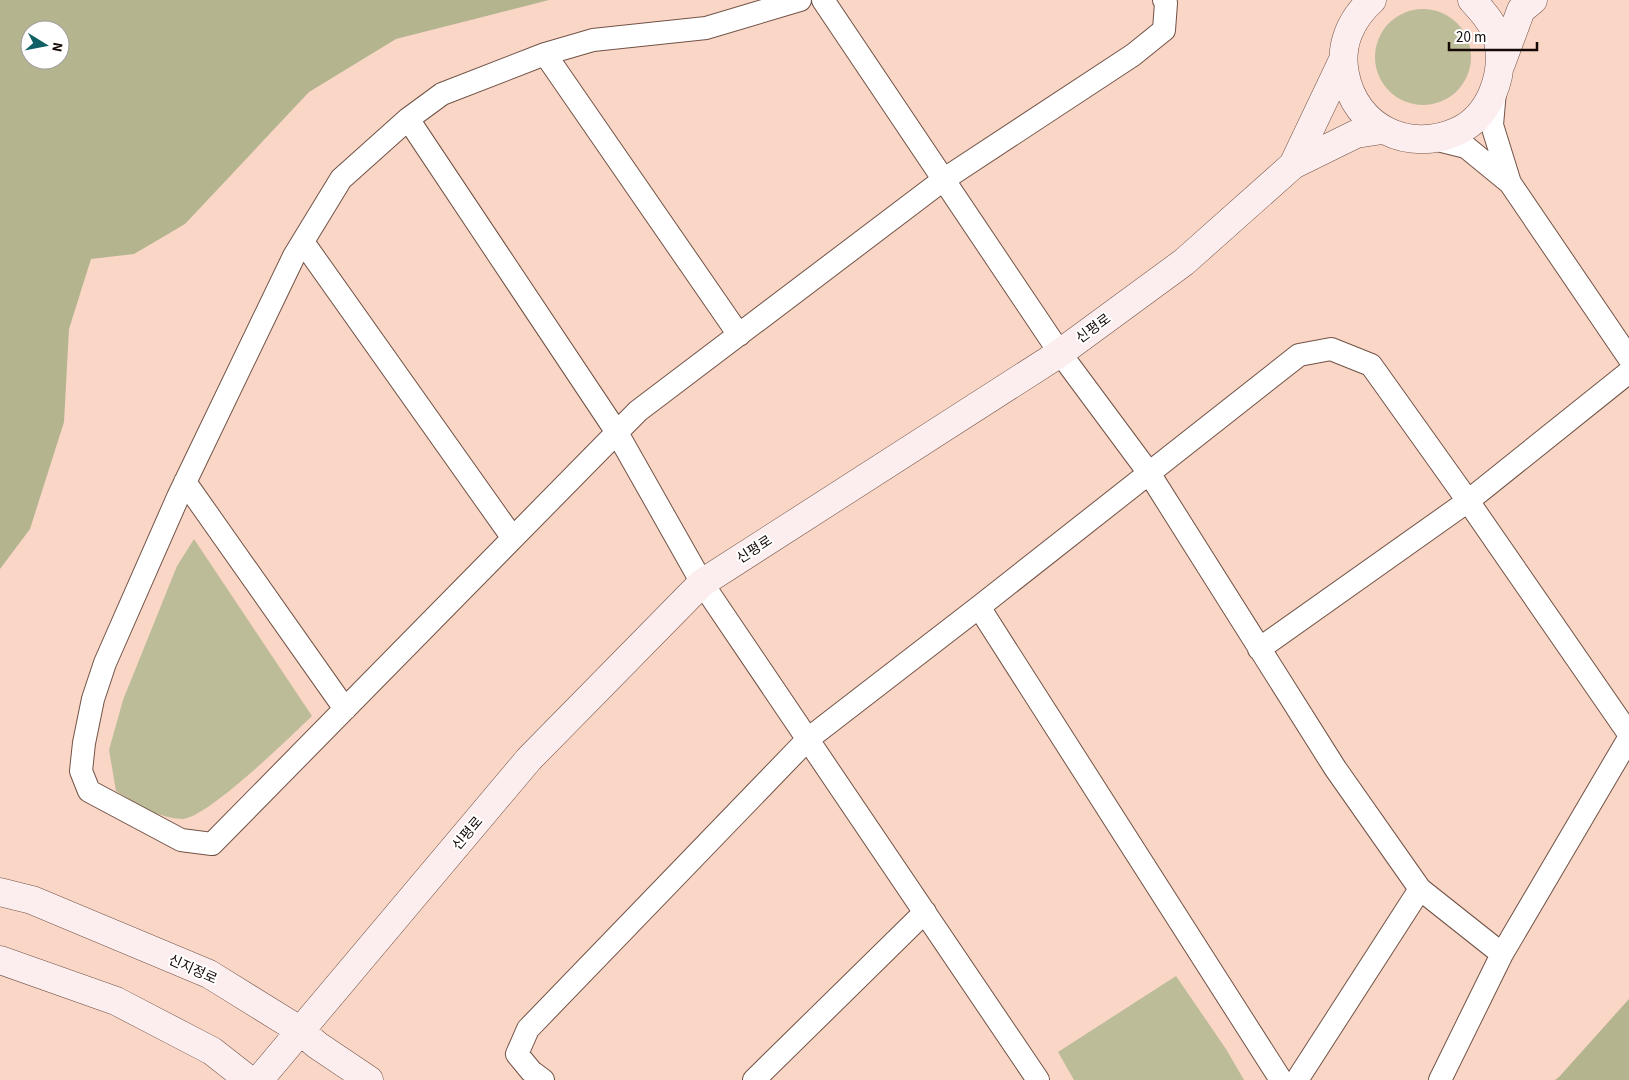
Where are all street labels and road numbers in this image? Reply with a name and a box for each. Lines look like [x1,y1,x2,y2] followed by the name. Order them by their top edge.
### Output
[1072,309,1115,348] street label: 신평로
[733,531,776,569] street label: 신평로
[448,812,488,855] street label: 신평로
[165,950,220,990] street label: 신지정로

